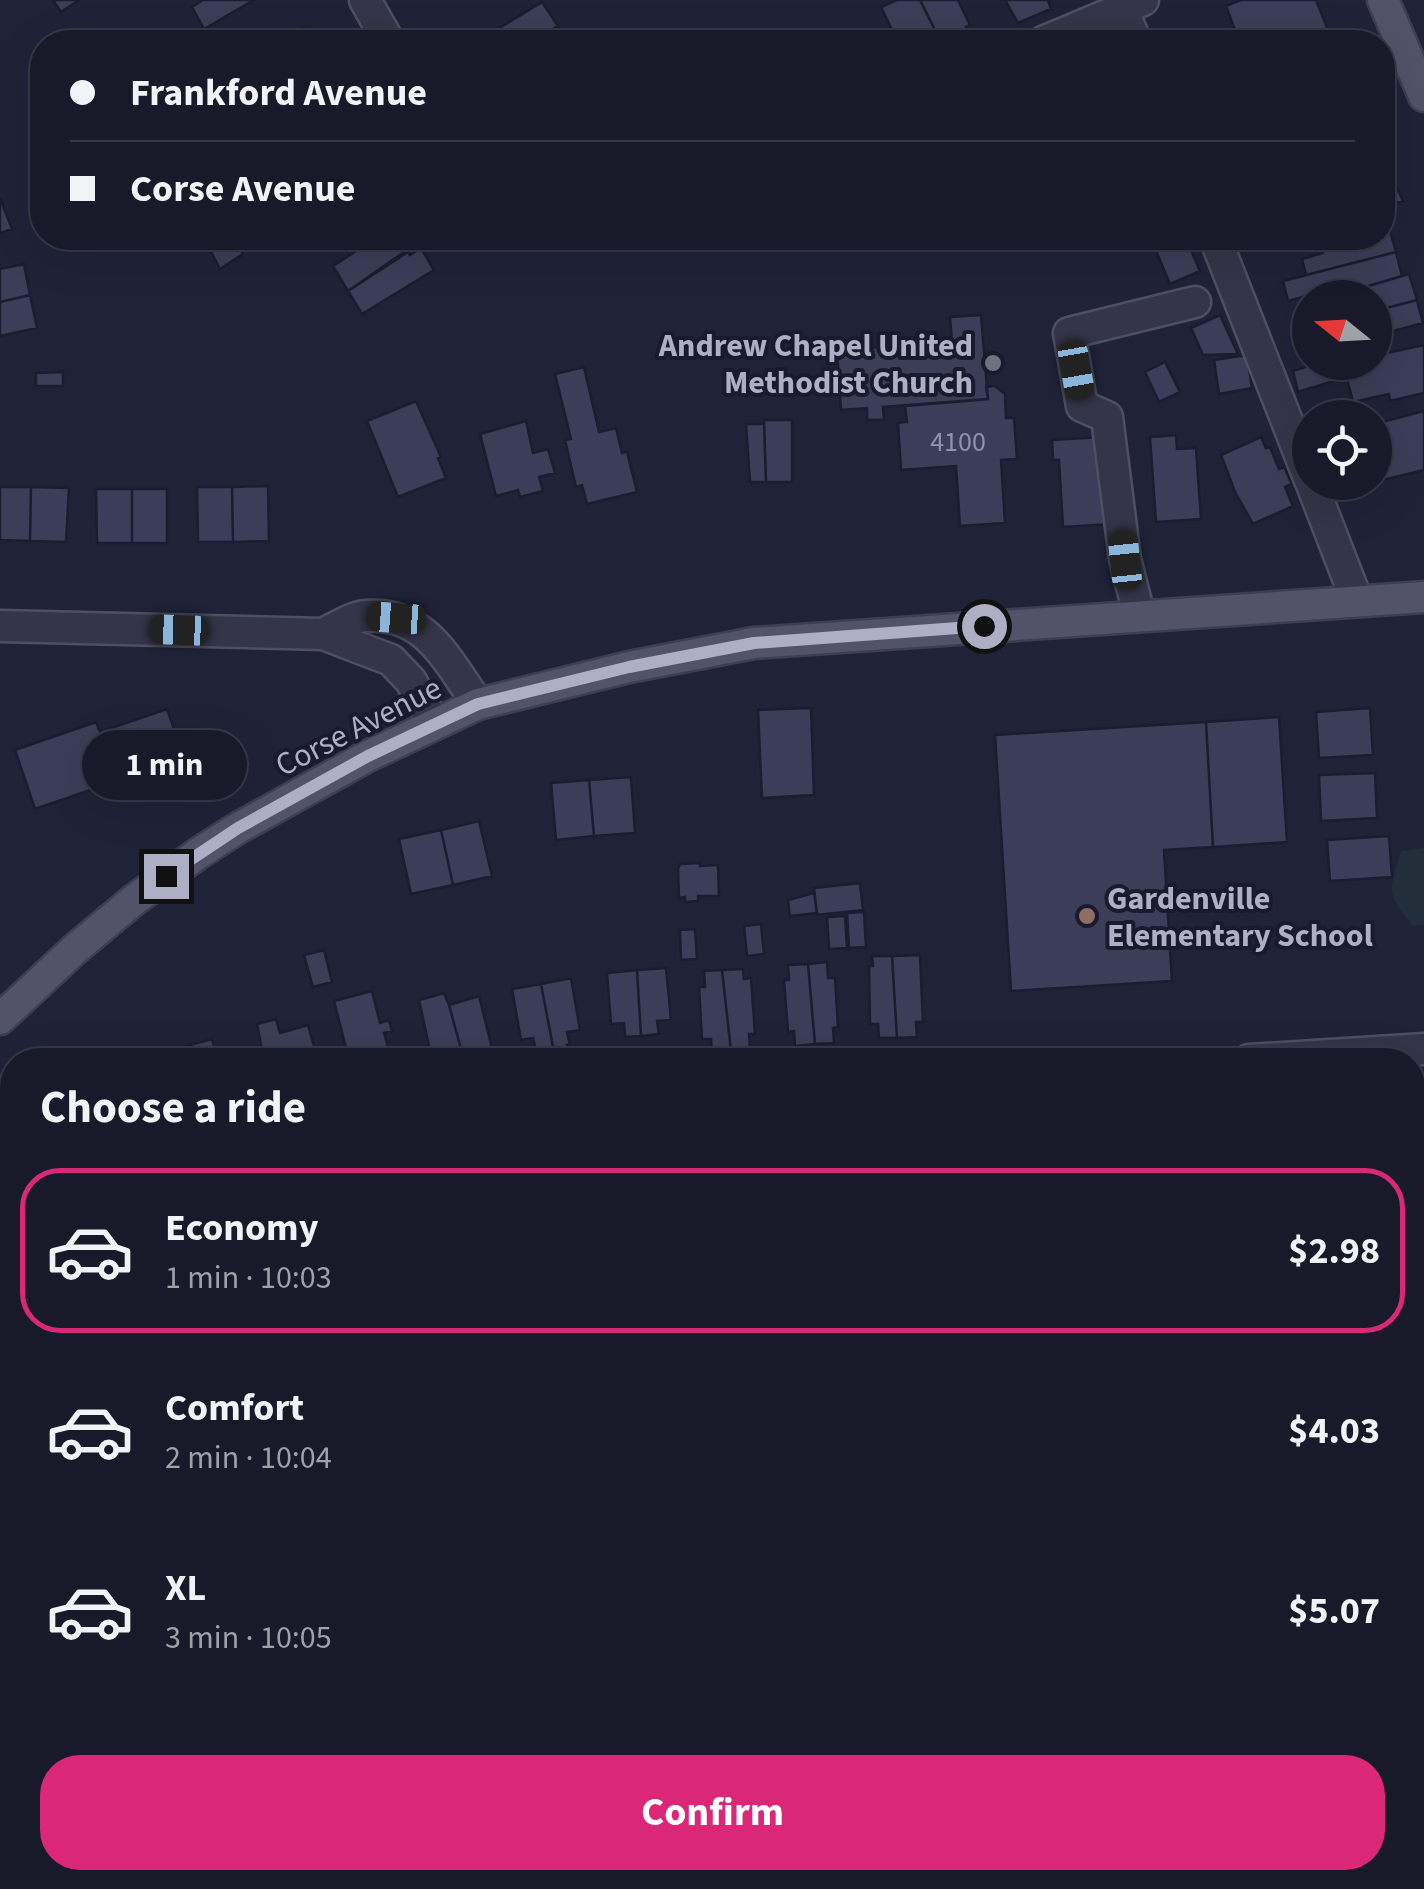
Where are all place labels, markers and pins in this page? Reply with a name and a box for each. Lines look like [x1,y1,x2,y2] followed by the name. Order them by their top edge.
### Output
[658,323,973,406] place label: Andrew Chapel United Methodist Church
[982,352,1004,374] marker: Andrew Chapel United Methodist Church
[1107,876,1373,959] place label: Gardenville Elementary School
[1076,905,1098,927] marker: Gardenville Elementary School

